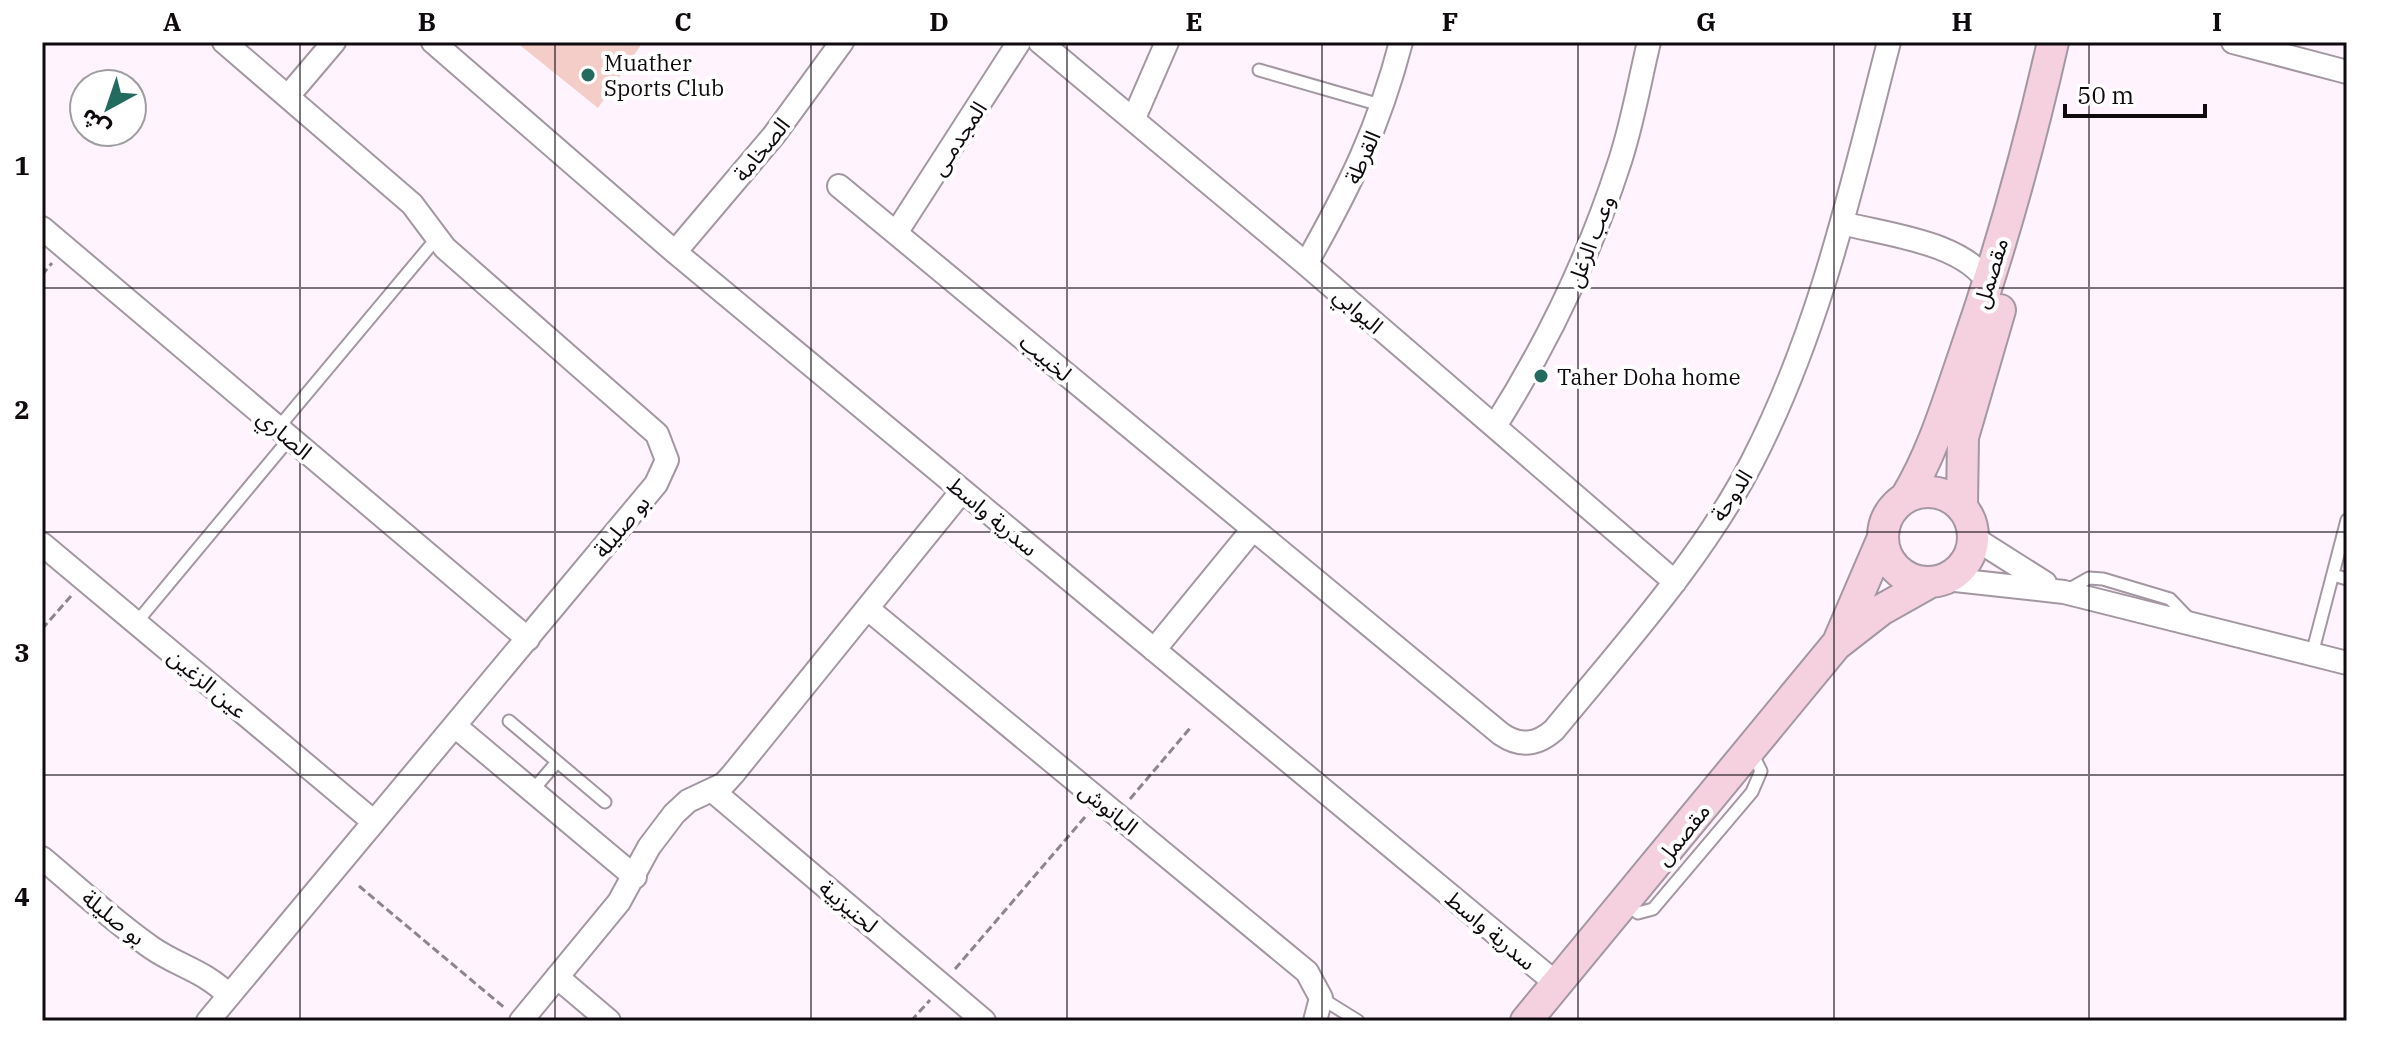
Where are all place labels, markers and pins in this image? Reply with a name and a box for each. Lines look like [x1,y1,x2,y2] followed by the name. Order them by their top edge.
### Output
[604,48,724,102] place label: Muather Sports Club
[579,66,597,84] marker: Muather Sports Club
[1557,362,1741,391] place label: Taher Doha home
[1532,367,1550,385] marker: Taher Doha home

